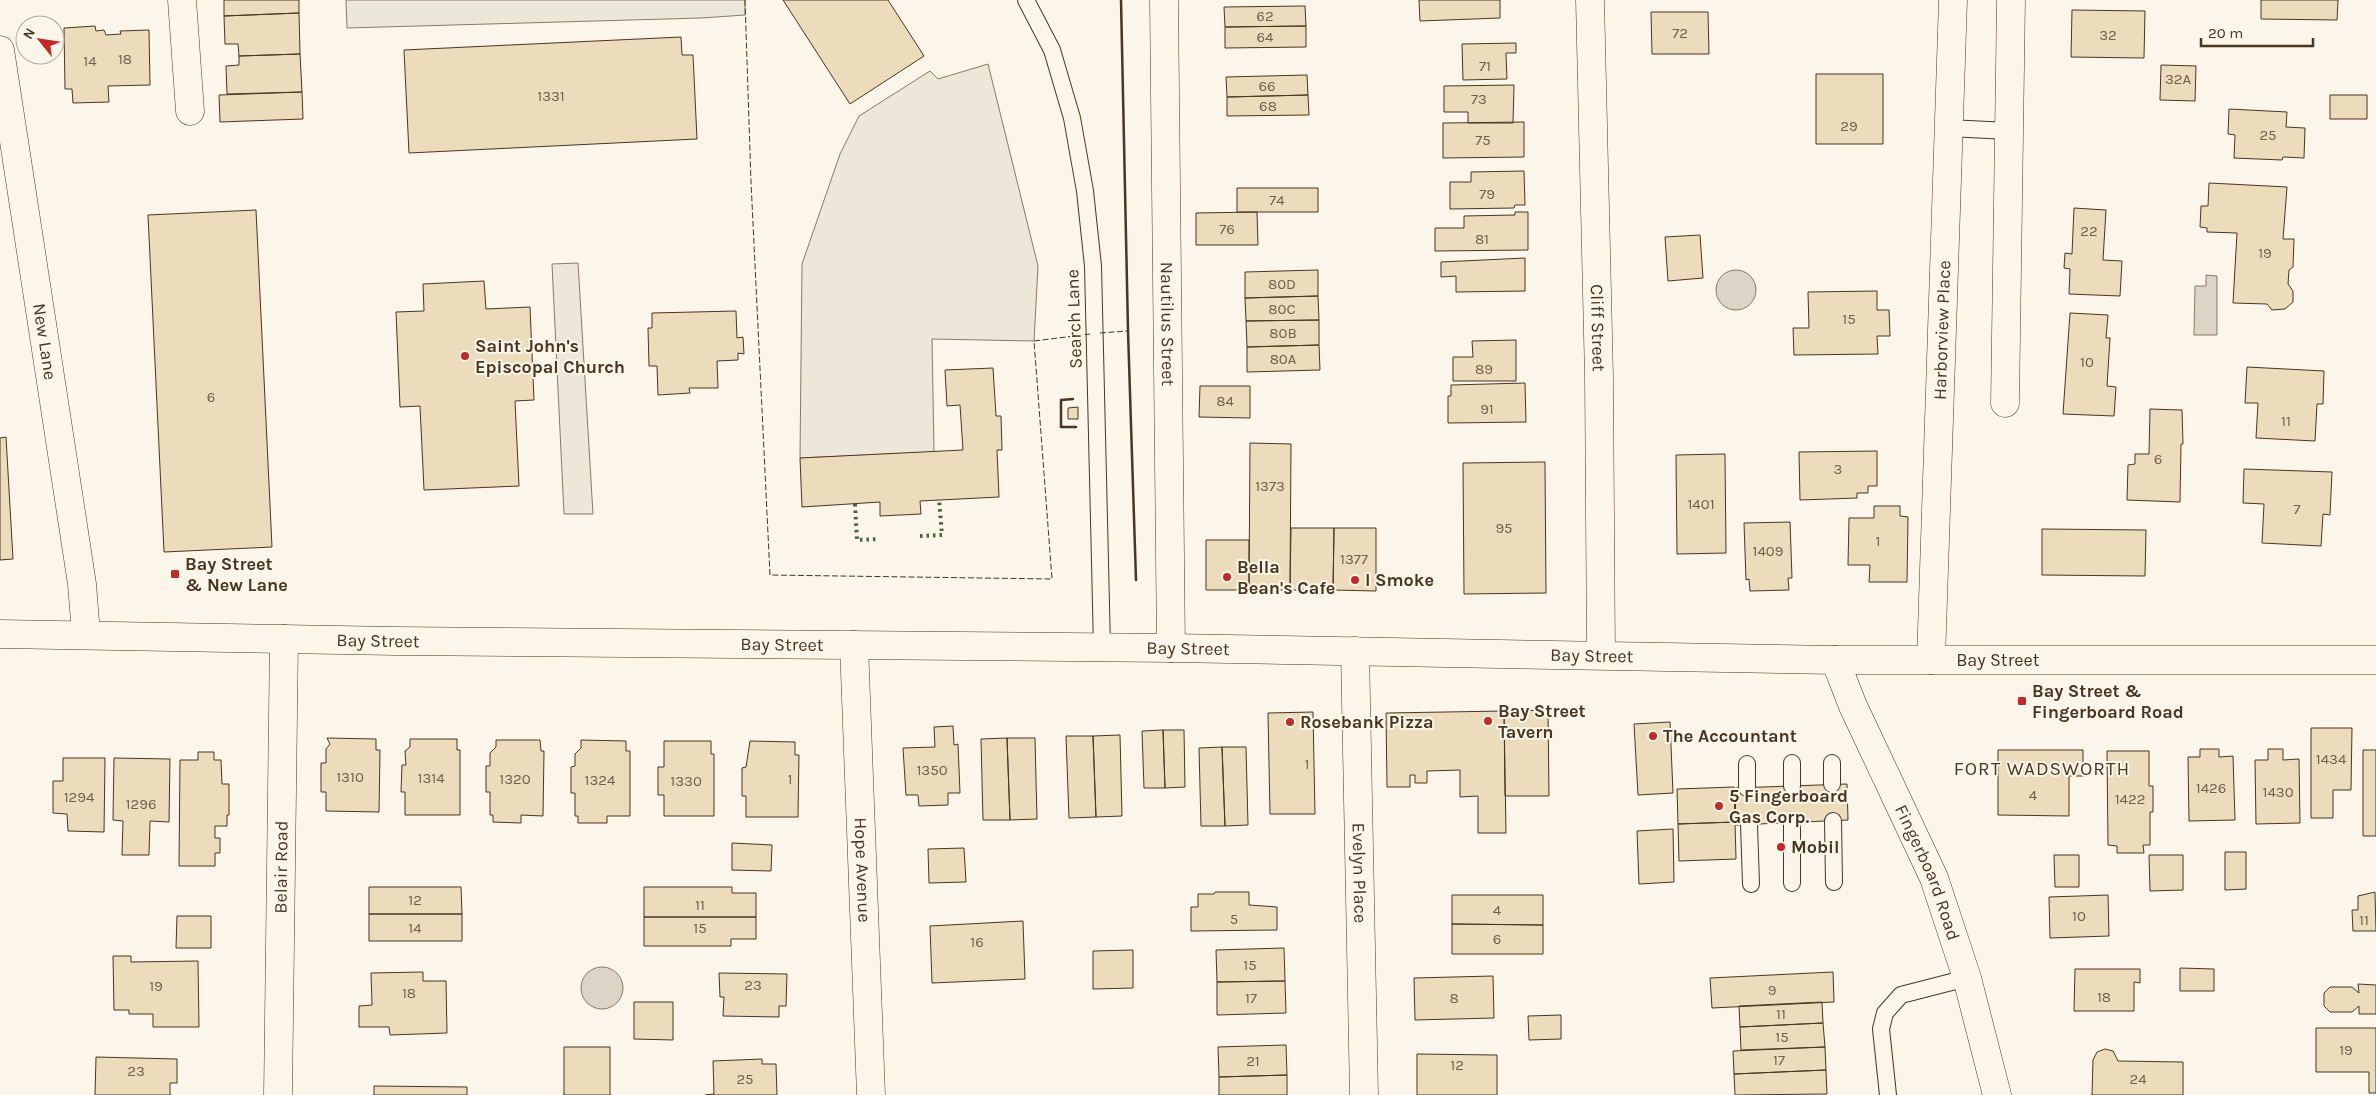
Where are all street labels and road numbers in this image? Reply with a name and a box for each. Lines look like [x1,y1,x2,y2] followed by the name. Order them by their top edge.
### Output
[1929,260,1955,401] street label: Harborview Place
[1156,262,1179,387] street label: Nautilus Street
[1061,269,1087,369] street label: Search Lane
[1586,284,1610,372] street label: Cliff Street
[28,302,62,381] street label: New Lane
[336,629,420,652] street label: Bay Street
[740,633,824,656] street label: Bay Street
[1146,637,1230,660] street label: Bay Street
[1550,644,1634,667] street label: Bay Street
[1956,649,2040,671] street label: Bay Street
[1890,801,1965,943] street label: Fingerboard Road
[850,817,875,923] street label: Hope Avenue
[269,820,293,914] street label: Belair Road
[1347,822,1372,923] street label: Evelyn Place

